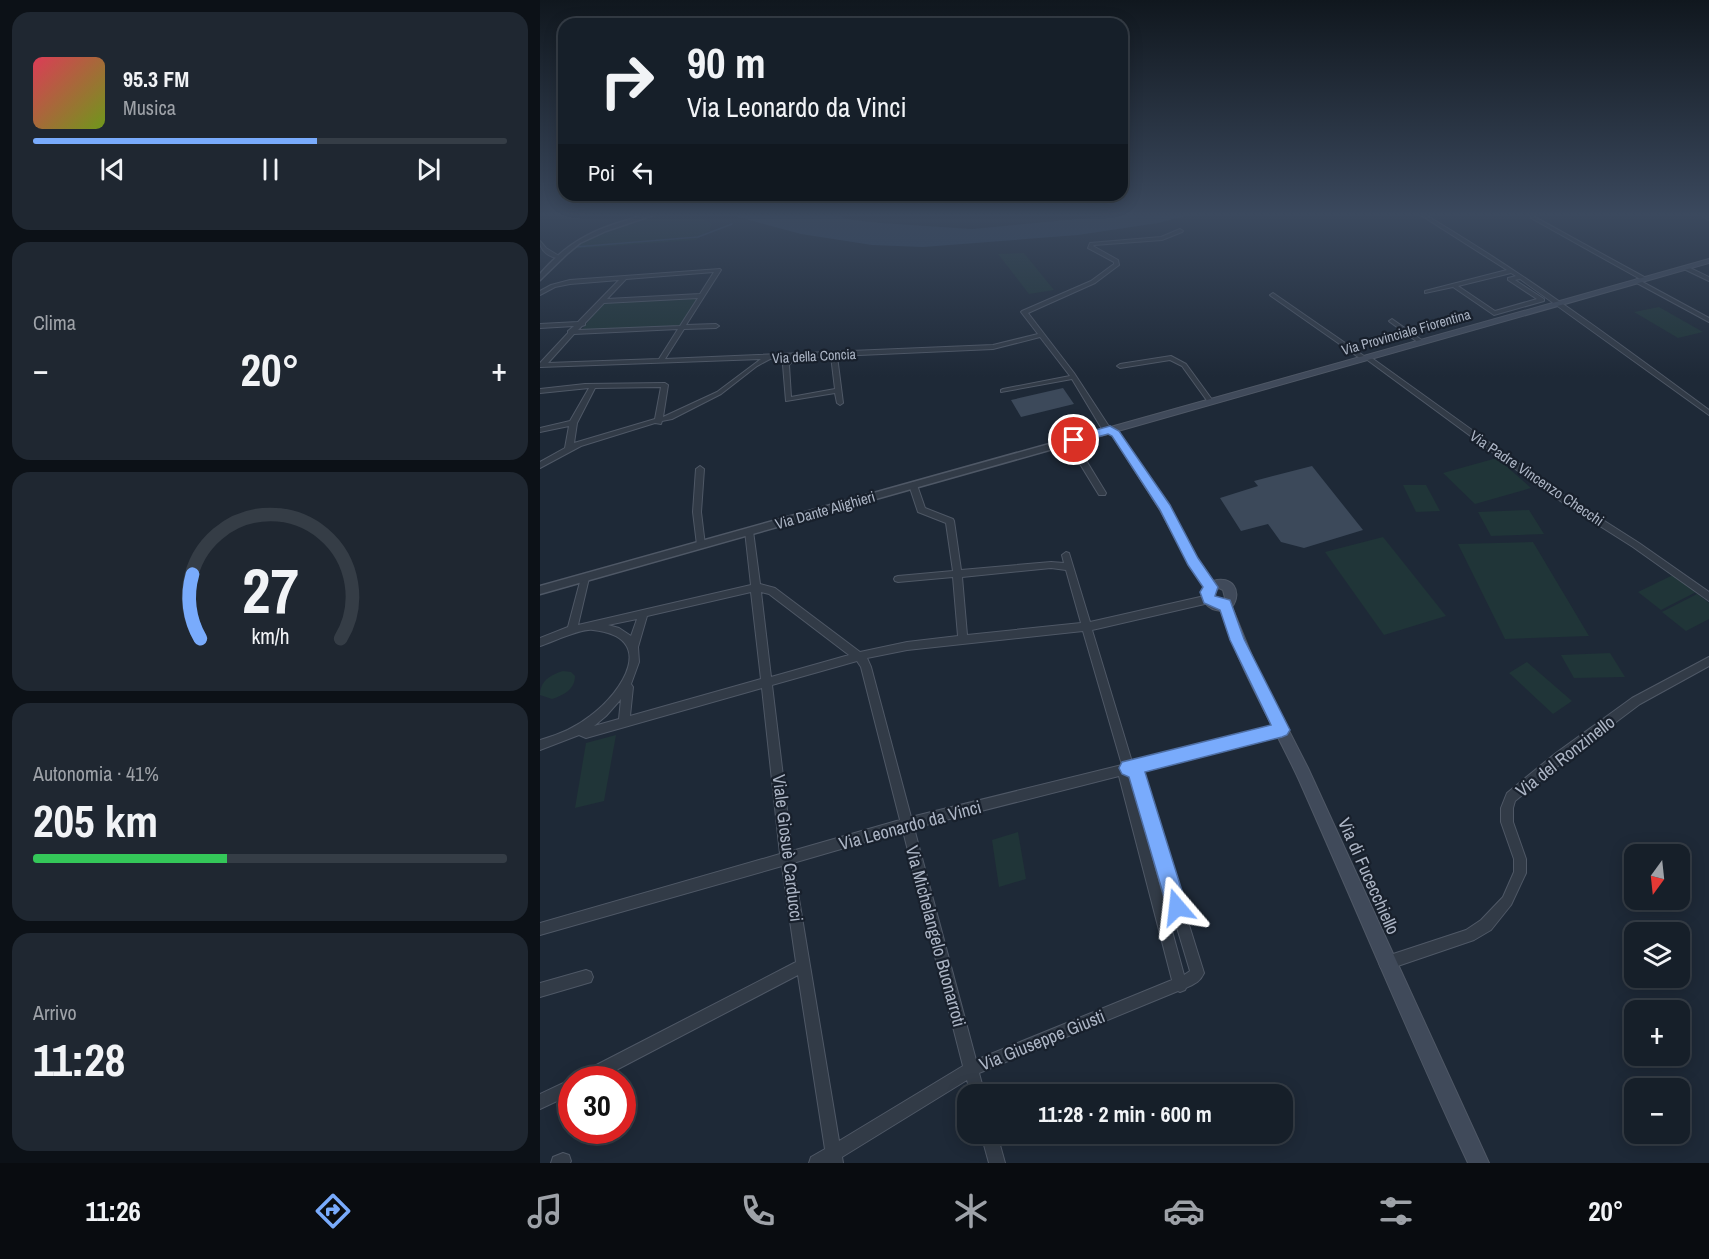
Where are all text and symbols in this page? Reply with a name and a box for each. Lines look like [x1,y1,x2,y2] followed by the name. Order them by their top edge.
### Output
[687,35,766,91] text: 90 m
[588,42,666,120] icon: right
[123,64,189,94] text: 95.3 FM
[687,89,907,125] text: Via Leonardo da Vinci
[123,94,176,121] text: Musica
[96,153,129,186] icon: previous
[254,153,287,186] icon: pause
[412,153,445,186] icon: next
[627,156,660,189] icon: left
[588,158,615,188] text: Poi
[1340,305,1473,359] street label: Via Provinciale Fiorentina
[33,309,76,336] text: Clima
[240,339,300,400] text: 20°
[772,345,857,367] street label: Via della Concia
[33,347,49,391] text: −
[491,347,507,391] text: +
[1048,414,1099,465] pin
[1057,423,1090,456] icon: arrive
[1466,425,1608,531] street label: Via Padre Vincenzo Checchi
[773,486,877,534] street label: Via Dante Alighieri
[242,548,298,632] text: 27
[251,622,289,651] text: km/h
[1510,709,1620,803] street label: Via del Ronzinello
[33,760,159,787] text: Autonomia · 41%
[767,773,809,923] street label: Viale Giosuè Carducci
[33,790,158,851] text: 205 km
[836,794,984,856] street label: Via Leonardo da Vinci
[1332,814,1406,938] street label: Via di Fucecchiello
[900,843,972,1029] street label: Via Michelangelo Buonarroti
[1624,844,1690,910] north arrow
[1624,844,1690,1144] map controls
[1145,875,1209,939] position arrow
[1624,922,1690,988] button: layers
[33,999,77,1026] text: Arrivo
[1624,1000,1690,1066] button: +
[975,1003,1109,1077] street label: Via Giuseppe Giusti
[33,1029,125,1090] text: 11:28
[558,1066,636,1144] speed limit sign: 30
[1624,1078,1690,1144] button: −
[1038,1099,1212,1129] text: 11:28 · 2 min · 600 m
[312,1190,354,1232] icon: directions
[524,1190,566,1232] icon: music
[737,1190,779,1232] icon: phone
[950,1190,992,1232] icon: climate
[1163,1190,1205,1232] icon: car
[1375,1190,1417,1232] icon: filters
[85,1193,141,1229] text: 11:26
[1588,1193,1624,1229] text: 20°

